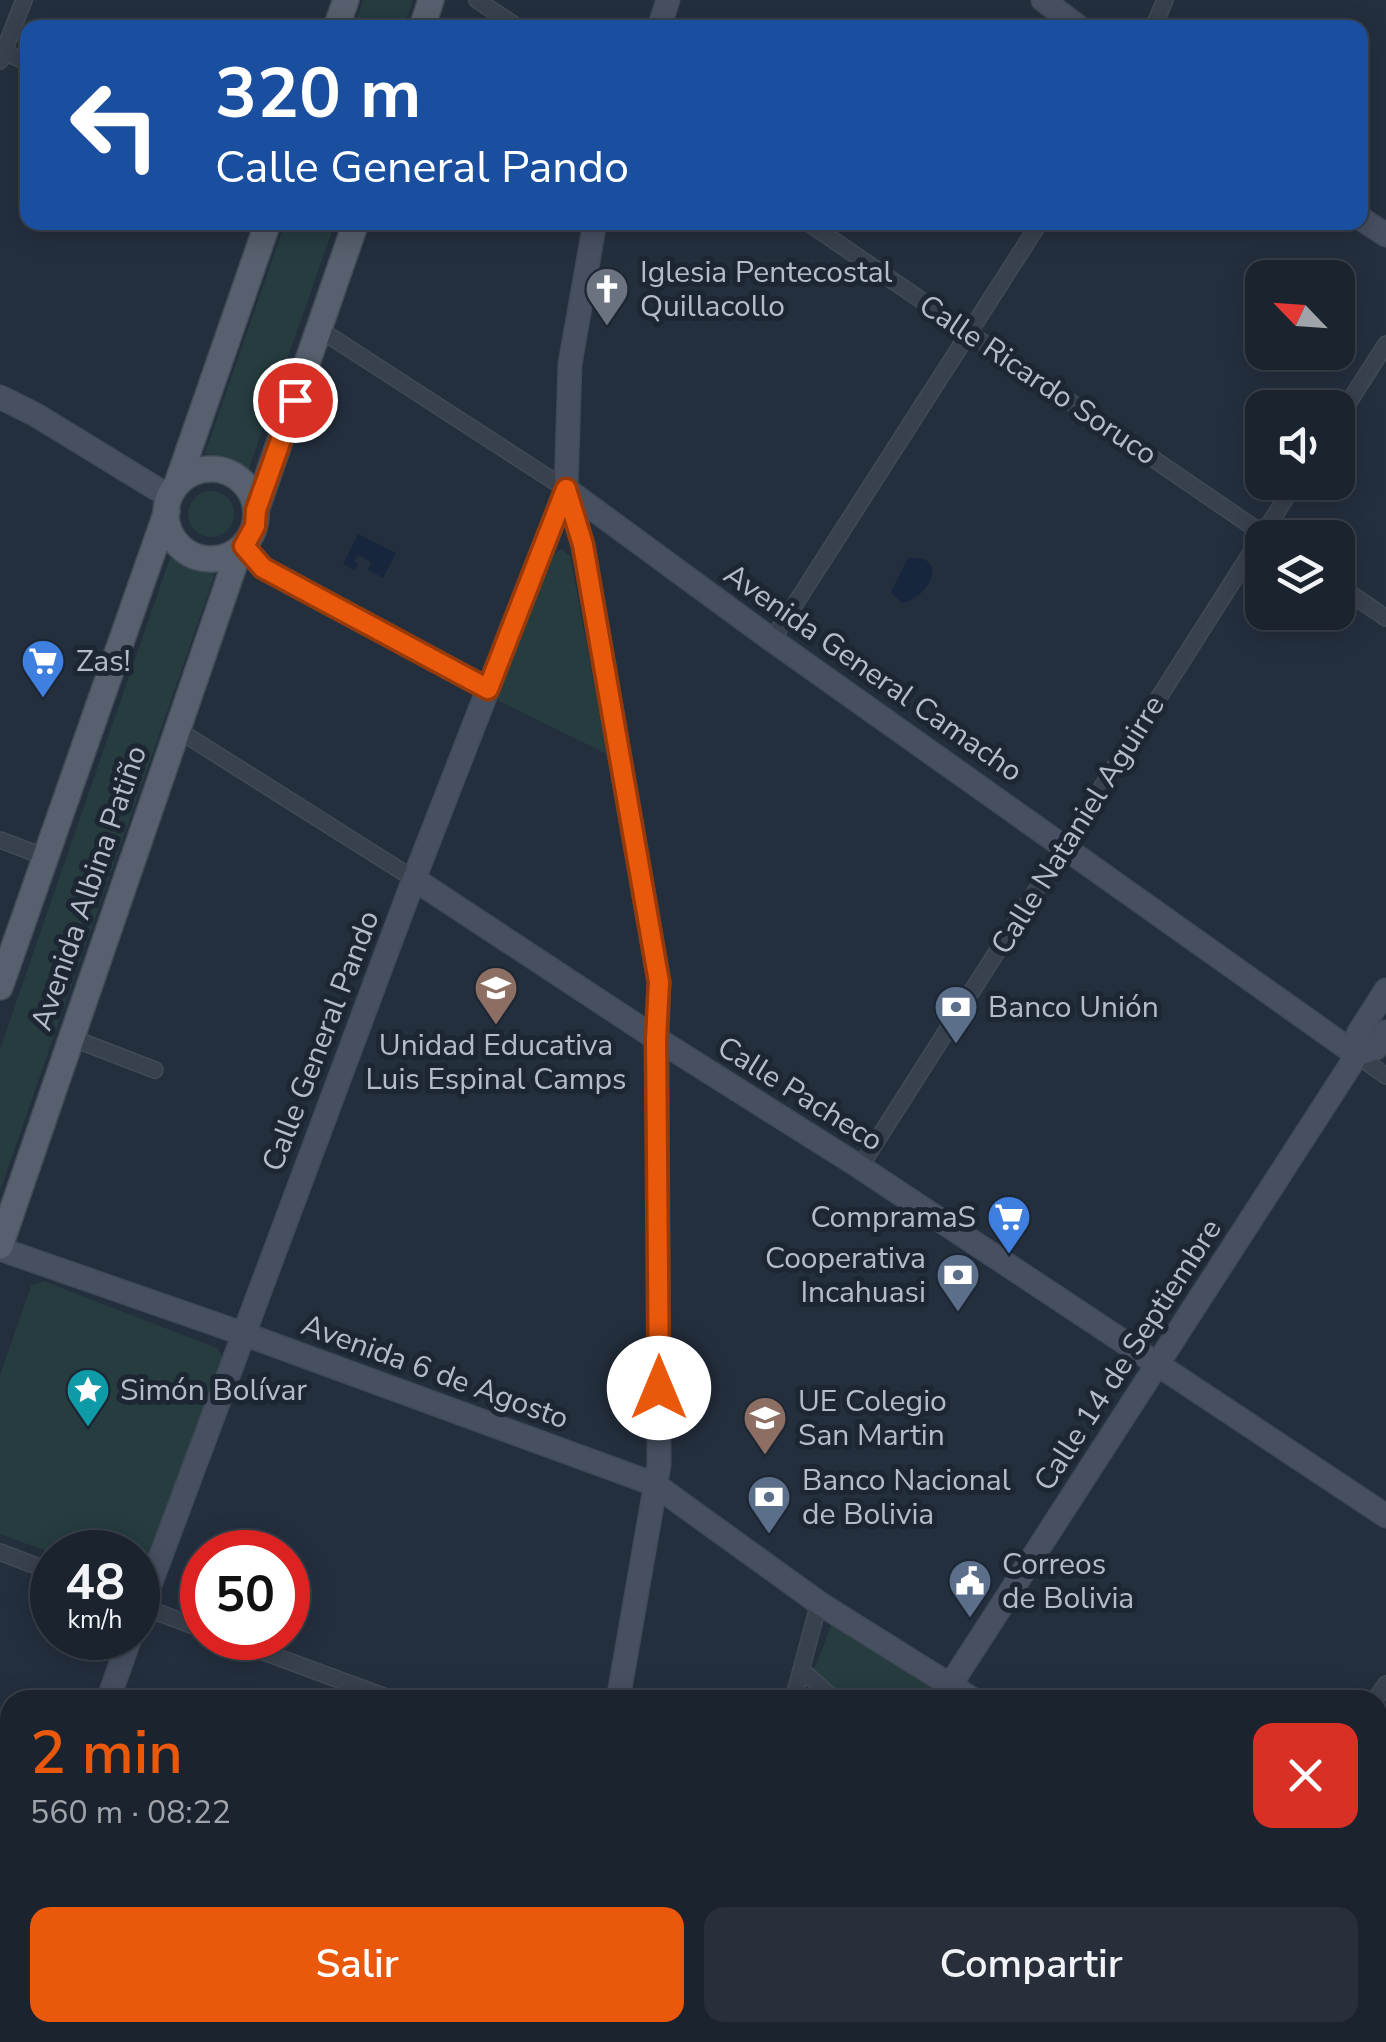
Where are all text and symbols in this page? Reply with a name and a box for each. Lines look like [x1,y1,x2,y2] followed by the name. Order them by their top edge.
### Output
[215,46,421,142] text: 320 m
[50,60,180,190] icon: left
[215,137,629,198] text: Calle General Pando
[640,252,893,327] place label: Iglesia Pentecostal Quillacollo
[1245,260,1355,370] north arrow
[1245,260,1355,630] map controls
[584,266,630,327] church icon: Iglesia Pentecostal Quillacollo
[911,285,1165,475] street label: Calle Ricardo Soruco
[253,358,338,443] pin
[268,373,323,428] icon: arrive
[1245,390,1355,500] button: sound
[1245,520,1355,630] button: layers
[715,554,1031,792] street label: Avenida General Camacho
[20,638,66,699] supermarket icon: Zas!
[76,641,131,682] place label: Zas!
[982,688,1174,962] street label: Calle Nataniel Aguirre
[21,740,157,1036] street label: Avenida Albina Patiño
[252,905,390,1177] street label: Calle General Pando
[473,965,519,1026] school or university icon: Unidad Educativa Luis Espinal Camps
[933,984,979,1045] bank icon: Banco Unión
[988,987,1159,1028] place label: Banco Unión
[366,1025,626,1100] place label: Unidad Educativa Luis Espinal Camps
[709,1027,891,1161] street label: Calle Pacheco
[986,1194,1032,1255] supermarket icon: CompramaS
[810,1197,976,1238] place label: CompramaS
[1025,1211,1231,1499] street label: Calle 14 de Septiembre
[765,1238,926,1313] place label: Cooperativa Incahuasi
[935,1252,981,1313] bank icon: Cooperativa Incahuasi
[296,1305,574,1439] street label: Avenida 6 de Agosto
[607,1336,711,1440] position arrow
[65,1367,111,1428] place icon: Simón Bolívar
[120,1370,307,1411] place label: Simón Bolívar
[798,1381,947,1456] place label: UE Colegio San Martin
[742,1395,788,1456] school or university icon: UE Colegio San Martin
[802,1460,1011,1535] place label: Banco Nacional de Bolivia
[746,1474,792,1535] bank icon: Banco Nacional de Bolivia
[180,1530,310,1660] speed limit sign: 50
[1002,1544,1134,1619] place label: Correos de Bolivia
[65,1548,125,1617] text: 48
[947,1558,993,1619] public building icon: Correos de Bolivia
[67,1603,123,1637] text: km/h
[30,1712,183,1794] text: 2 min
[1253,1723,1358,1828] button: close
[30,1791,231,1834] text: 560 m · 08:22
[30,1907,684,2022] button: Salir
[704,1907,1358,2022] button: Compartir

